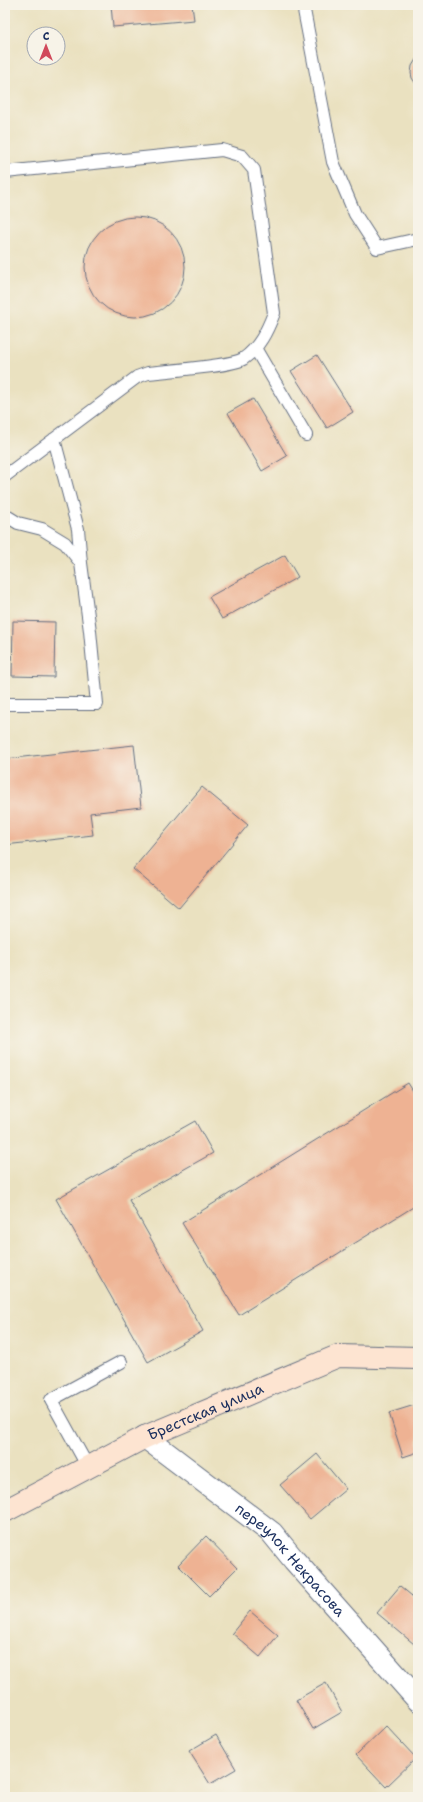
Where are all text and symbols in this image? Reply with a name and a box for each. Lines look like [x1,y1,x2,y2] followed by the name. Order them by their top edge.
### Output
[26,26,66,66] north arrow
[43,29,50,44] text: С
[145,1378,267,1445] street label: Брестская улица
[231,1499,350,1622] street label: переулок Некрасова

